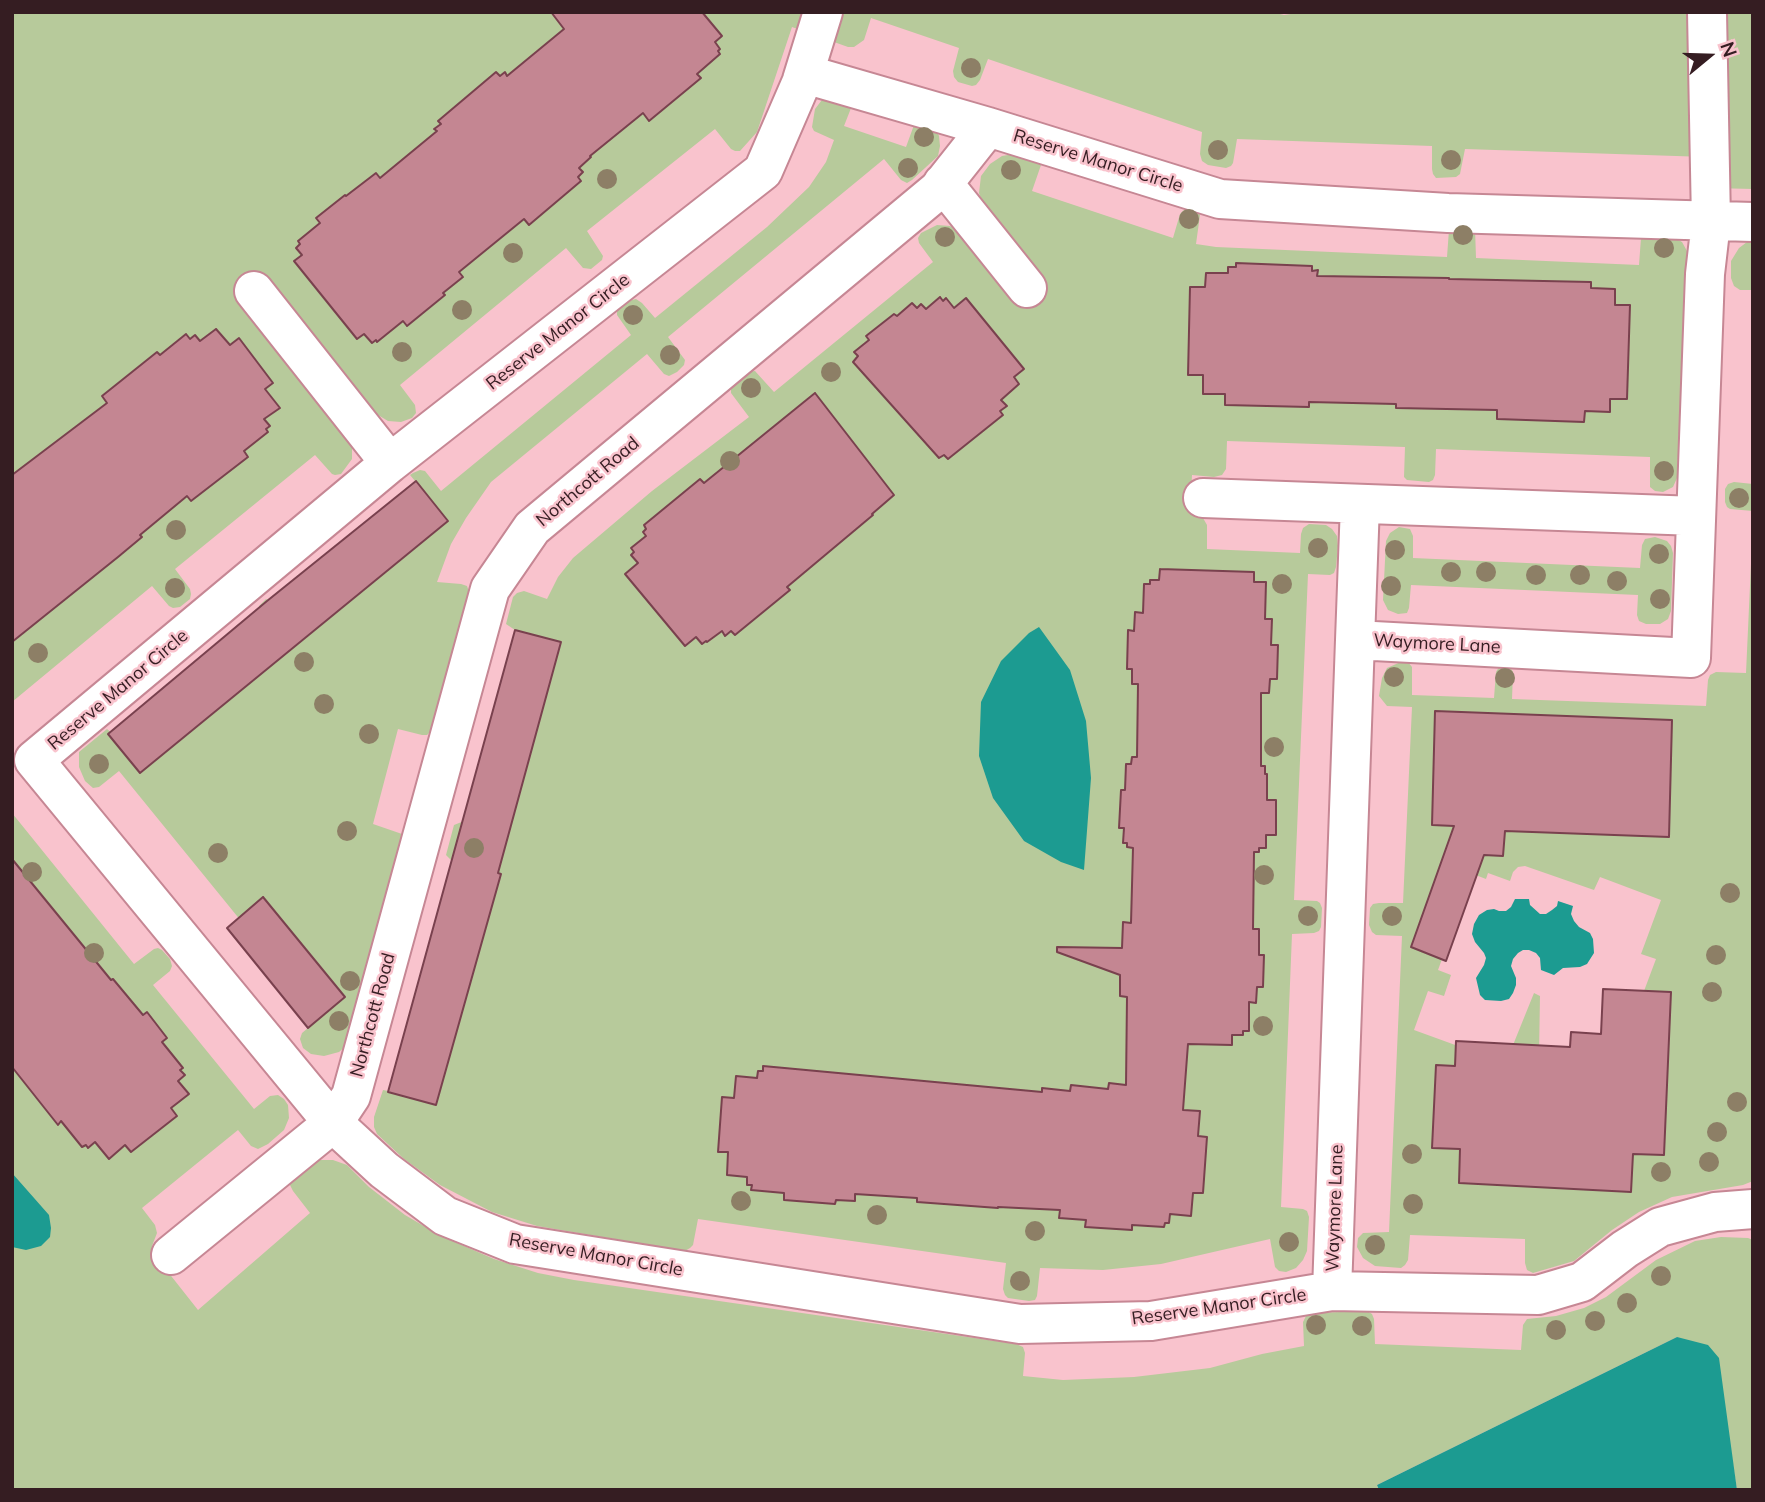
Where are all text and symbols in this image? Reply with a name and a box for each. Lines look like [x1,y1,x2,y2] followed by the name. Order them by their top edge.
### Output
[1674,21,1744,91] north arrow
[1715,38,1743,60] text: N
[1011,125,1185,197] street label: Reserve Manor Circle
[482,269,634,395] street label: Reserve Manor Circle
[532,433,644,531] street label: Northcott Road
[44,625,192,755] street label: Reserve Manor Circle
[1373,630,1501,658] street label: Waymore Lane
[346,951,400,1079] street label: Northcott Road
[1322,1144,1348,1272] street label: Waymore Lane
[507,1229,685,1281] street label: Reserve Manor Circle
[1130,1284,1308,1330] street label: Reserve Manor Circle

